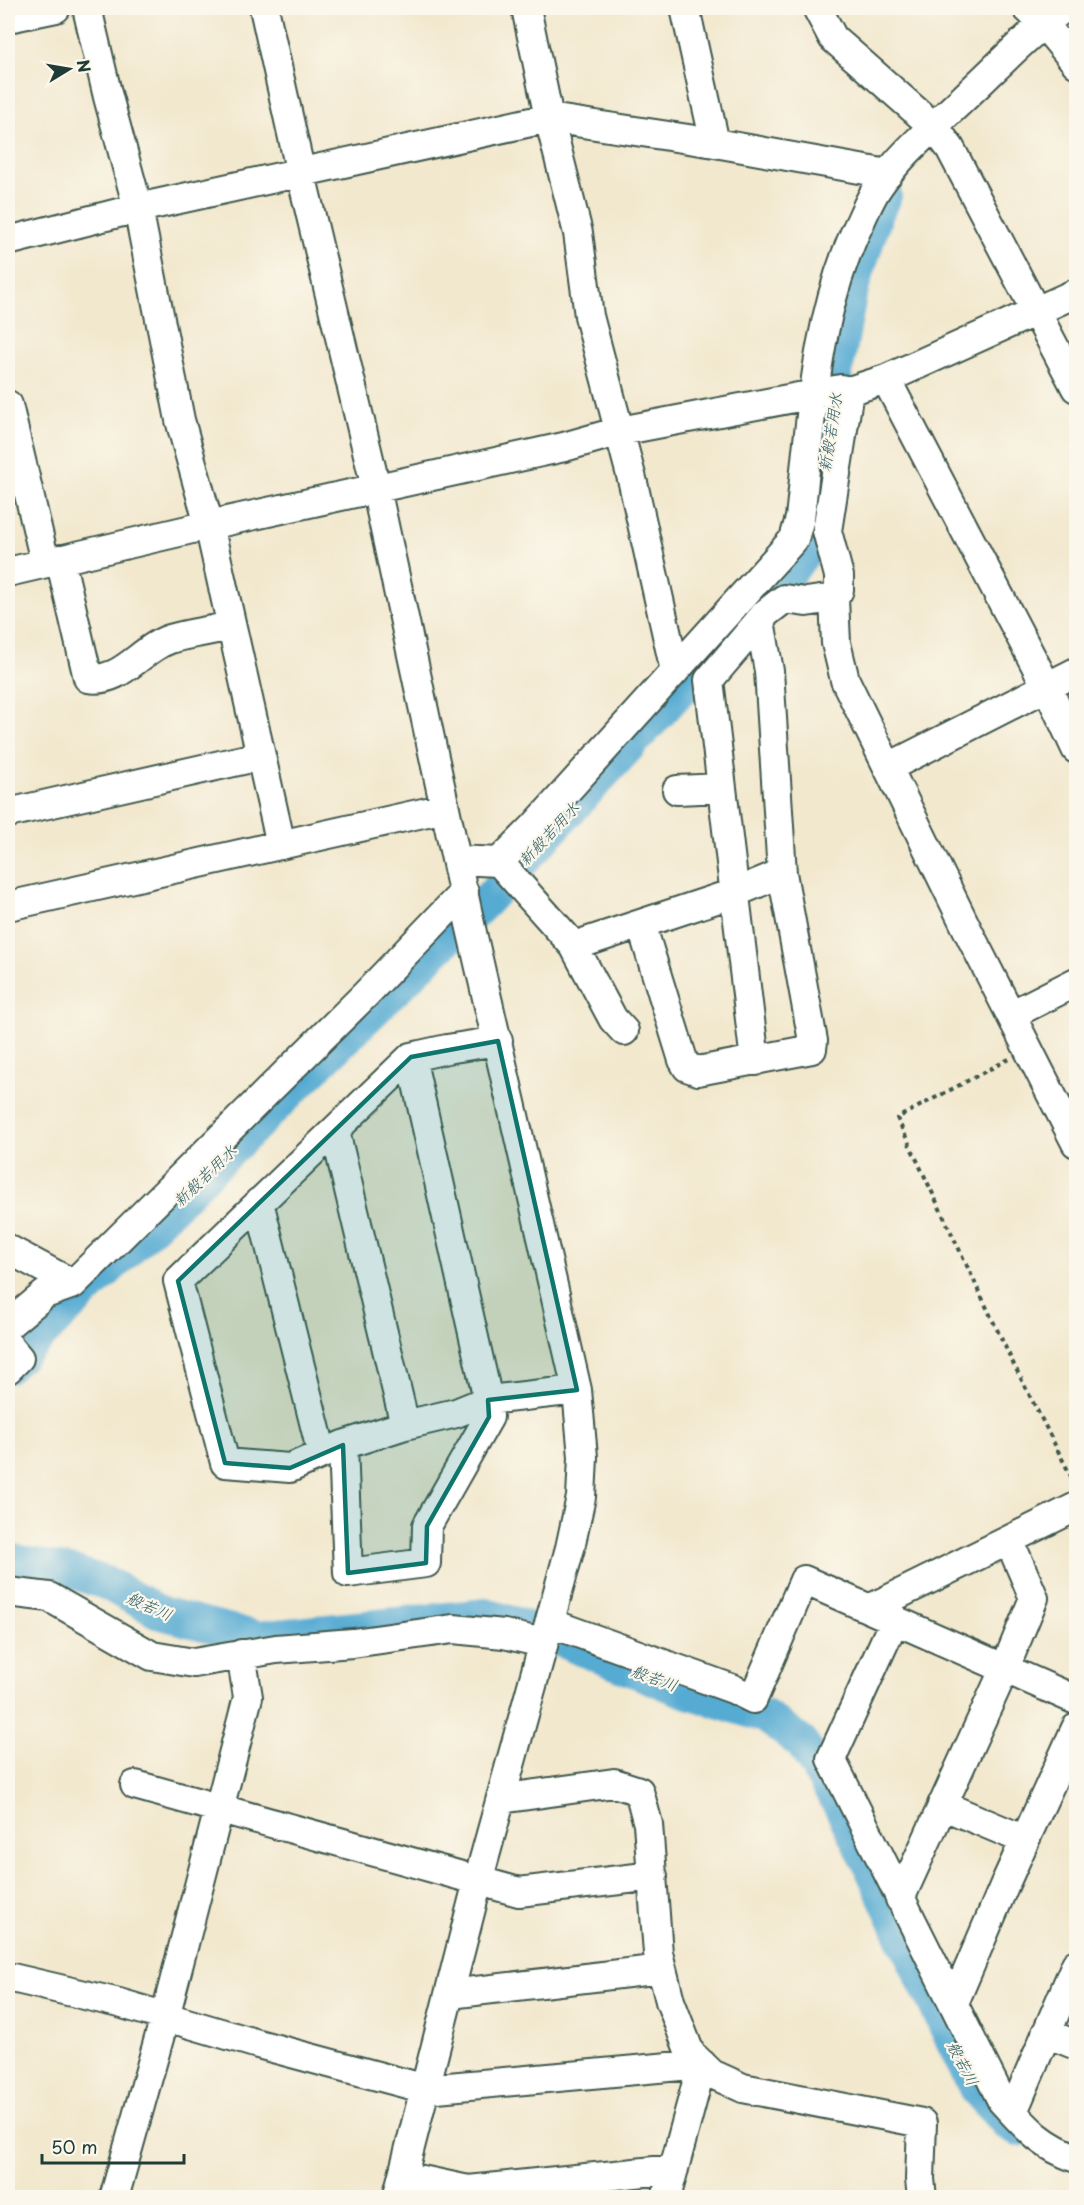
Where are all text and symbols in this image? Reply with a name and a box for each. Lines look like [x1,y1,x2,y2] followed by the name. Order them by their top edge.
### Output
[39,39,99,99] north arrow
[72,57,98,74] text: N
[811,391,847,473] water label: 新般若用水
[512,796,584,870] water label: 新般若用水
[167,1139,241,1211] water label: 新般若用水
[123,1584,177,1626] water label: 般若川
[628,1658,682,1696] water label: 般若川
[942,2036,986,2090] water label: 般若川
[42,2127,184,2165] scale bar
[51,2133,98,2160] text: 50 m

